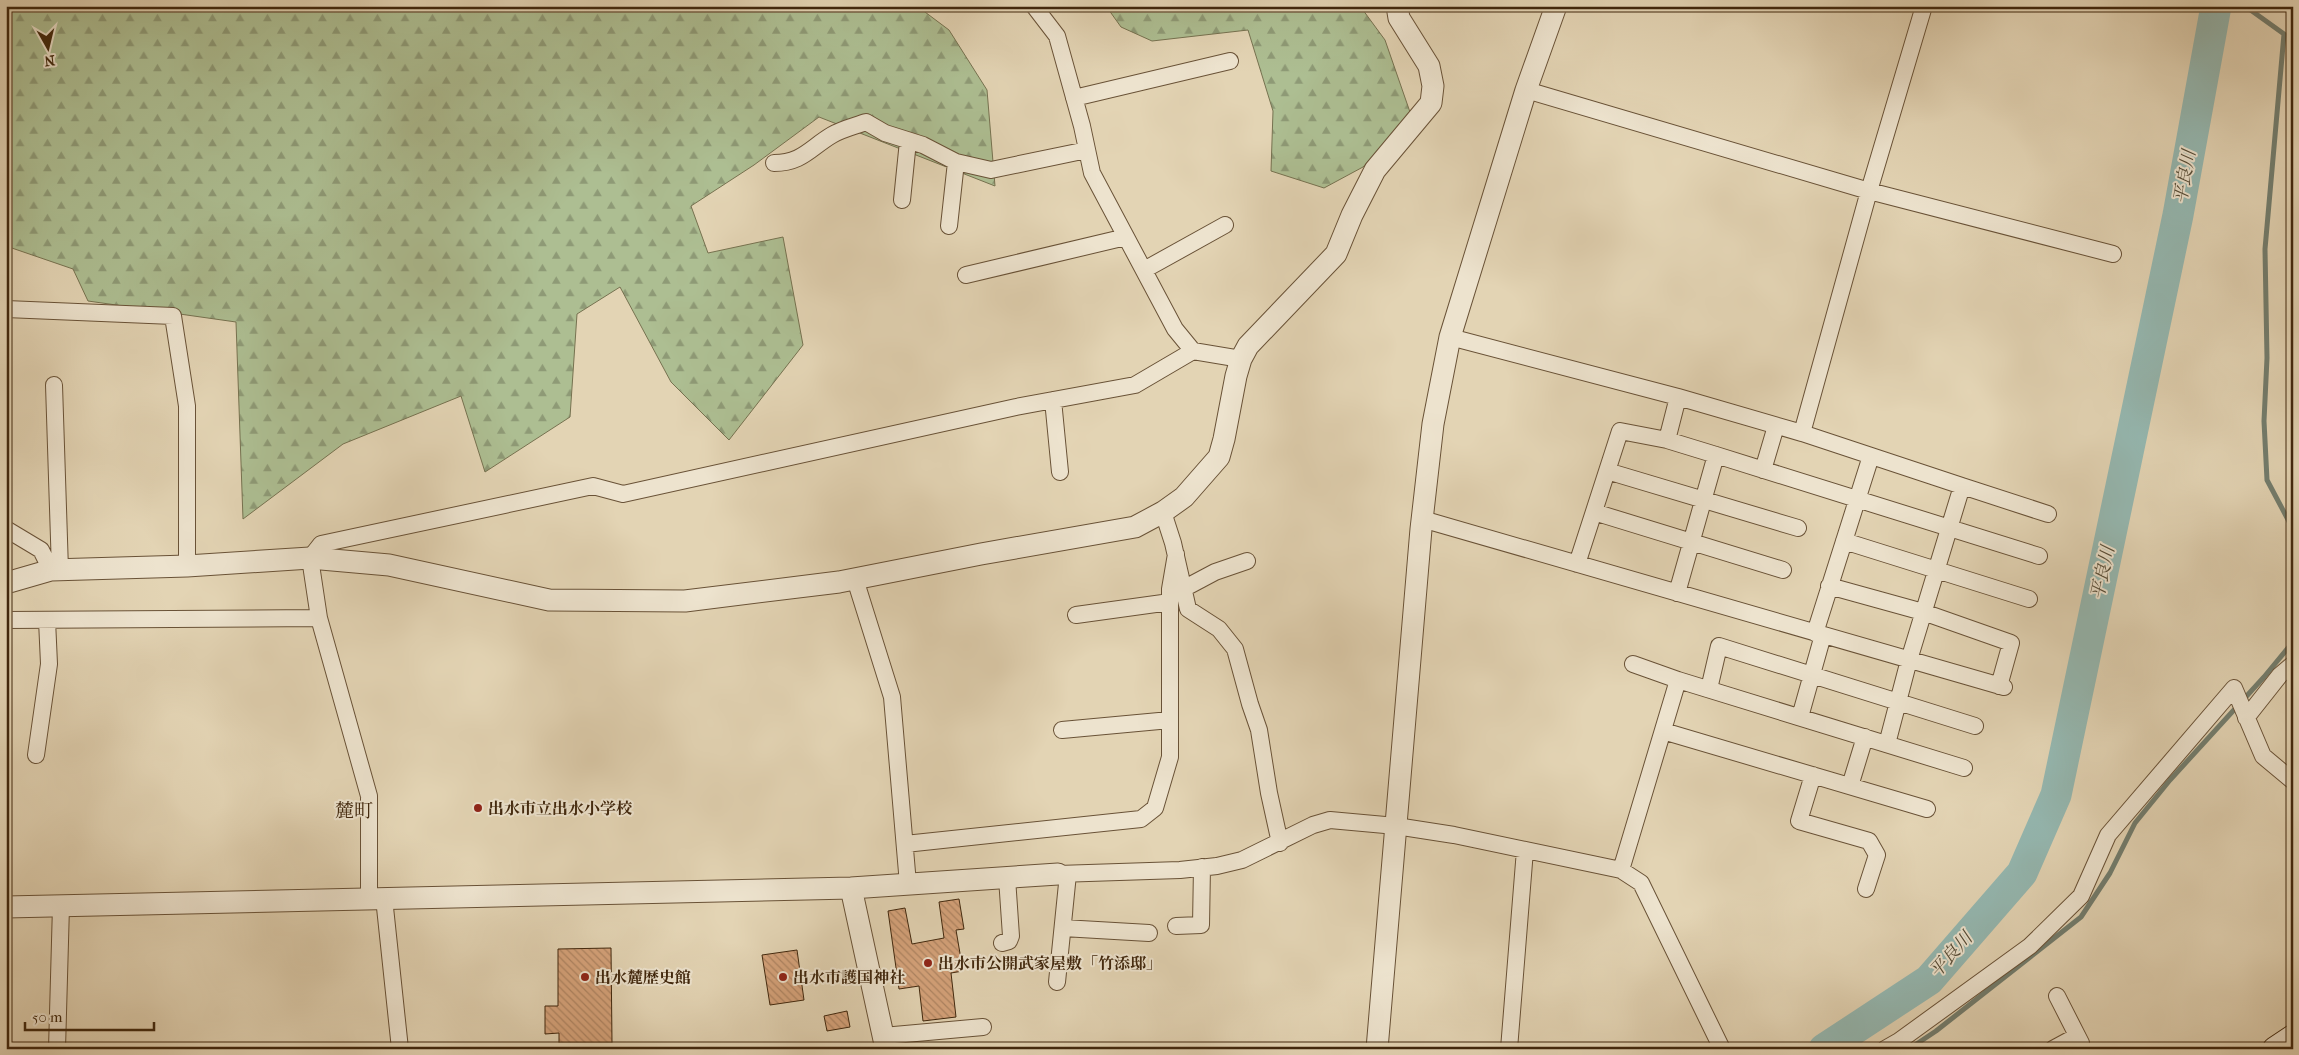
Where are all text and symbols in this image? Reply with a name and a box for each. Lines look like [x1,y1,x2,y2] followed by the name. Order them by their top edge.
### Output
[22,22,72,72] north arrow
[43,51,56,70] text: N
[2170,147,2200,205] water label: 平良川
[2087,542,2119,602] water label: 平良川
[488,799,633,818] place label: 出水市立出水小学校
[335,800,373,822] district label: 麓町
[472,802,484,814] marker: 出水市立出水小学校
[1925,926,1978,982] water label: 平良川
[938,954,1162,973] place label: 出水市公開武家屋敷「竹添邸」
[922,957,934,969] marker: 出水市公開武家屋敷「竹添邸」
[595,968,691,987] place label: 出水麓歴史館
[793,968,905,987] place label: 出水市護国神社
[579,971,591,983] marker: 出水麓歴史館
[777,971,789,983] marker: 出水市護国神社
[25,1000,154,1032] scale bar
[32,1008,63,1026] text: 50 m

